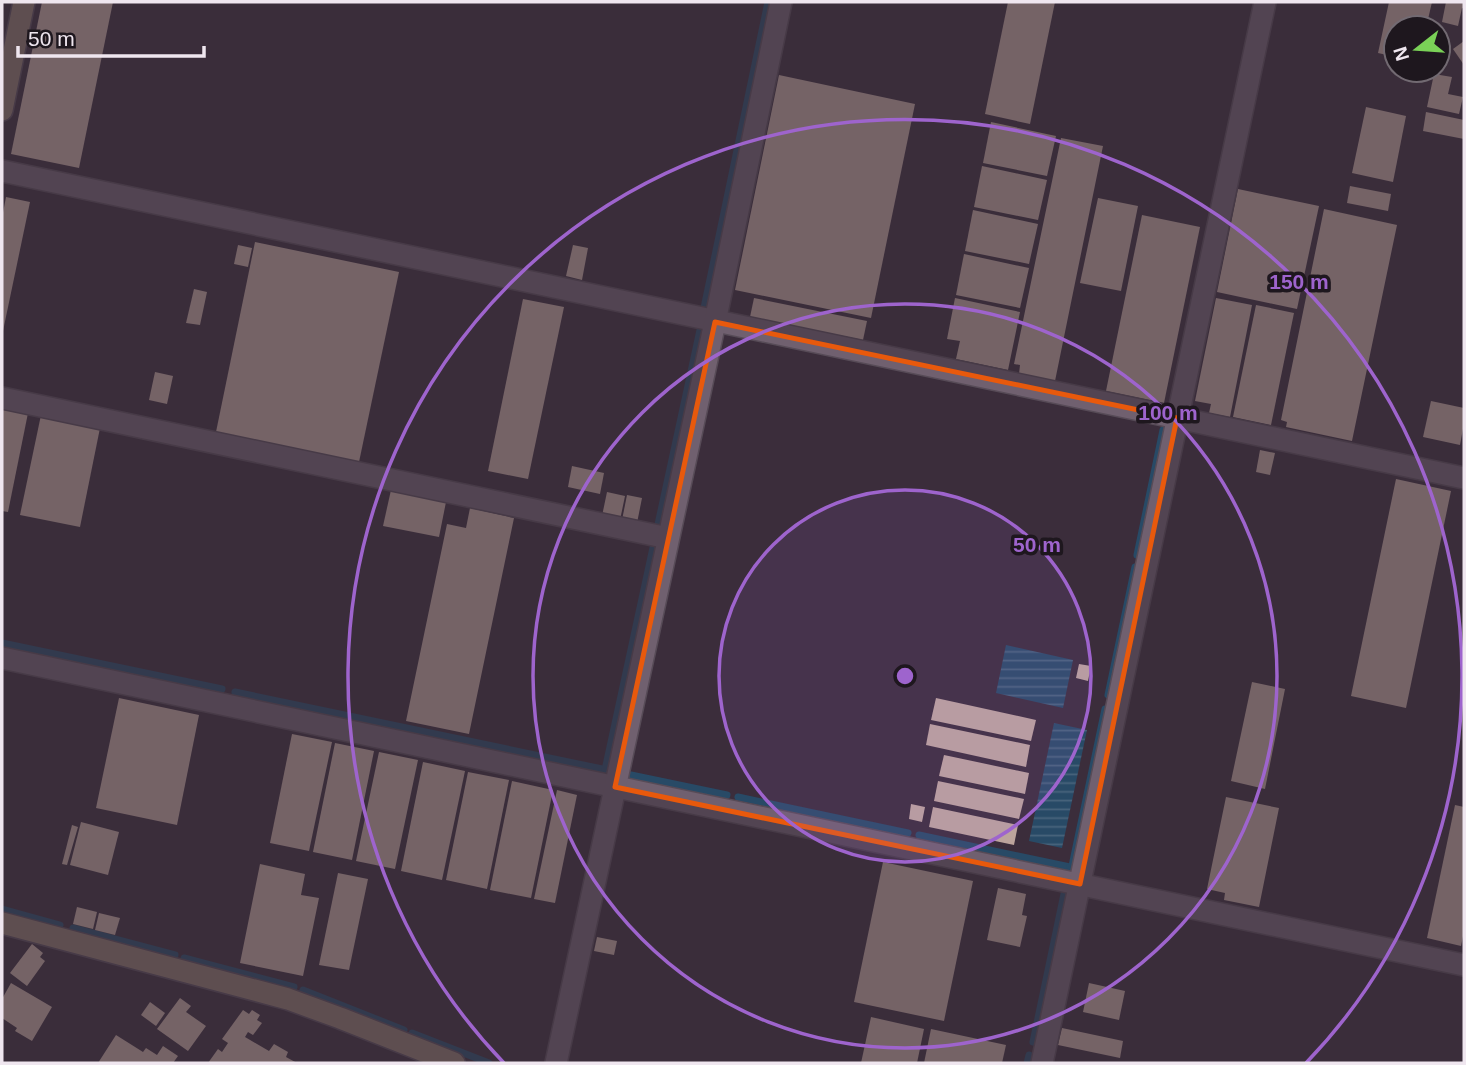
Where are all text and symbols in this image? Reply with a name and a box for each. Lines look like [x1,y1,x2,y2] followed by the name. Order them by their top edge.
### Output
[18,14,203,58] scale bar
[1382,14,1452,84] north arrow
[28,27,75,50] text: 50 m
[1389,44,1413,63] text: N
[1269,270,1329,293] text: 150 m
[1138,401,1198,424] text: 100 m
[1013,533,1061,556] text: 50 m
[893,664,917,688] centre of rings

